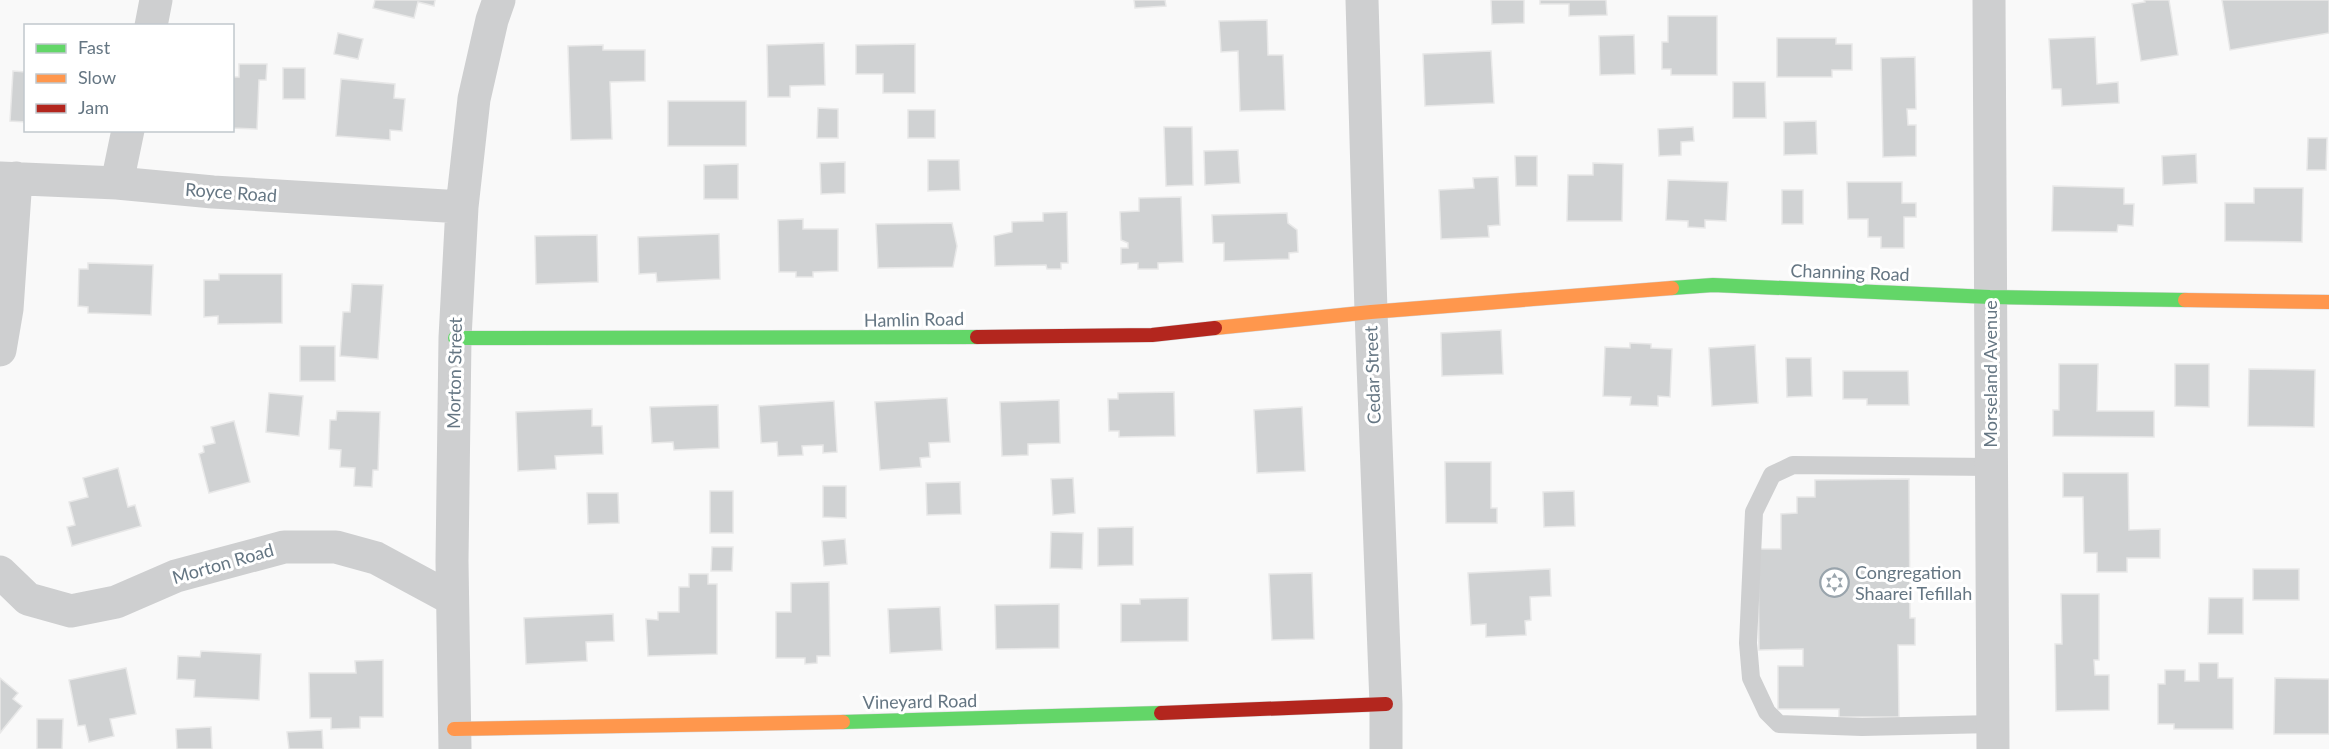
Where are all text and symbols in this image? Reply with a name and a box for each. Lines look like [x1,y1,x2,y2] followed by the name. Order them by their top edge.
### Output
[24,24,234,132] legend
[78,36,111,58] text: Fast
[78,66,116,88] text: Slow
[78,96,109,118] text: Jam
[184,178,278,206] street label: Royce Road
[1790,259,1910,285] street label: Channing Road
[1979,300,2001,448] street label: Morseland Avenue
[864,307,964,331] street label: Hamlin Road
[442,316,466,429] street label: Morton Street
[1359,325,1385,425] street label: Cedar Street
[170,538,276,588] street label: Morton Road
[1855,561,1972,604] place label: Congregation Shaarei Tefillah
[1818,567,1850,599] synagogue icon: Congregation Shaarei Tefillah
[862,689,978,713] street label: Vineyard Road

